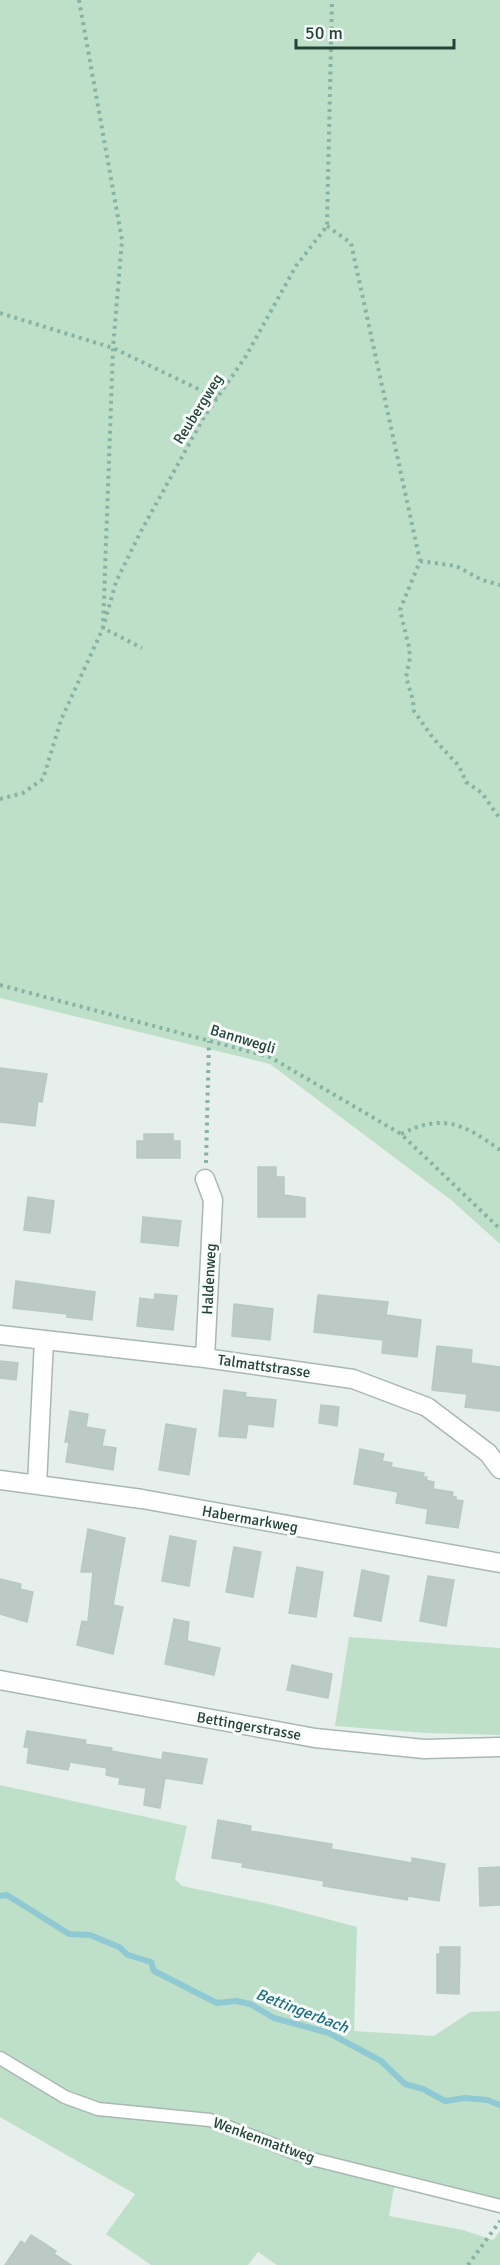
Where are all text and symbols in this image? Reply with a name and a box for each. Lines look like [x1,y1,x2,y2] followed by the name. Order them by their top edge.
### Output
[296,12,454,50] scale bar
[305,22,343,44] text: 50 m
[169,371,227,447] street label: Reubergweg
[208,1021,278,1057] street label: Bannwegli
[198,1243,220,1315] street label: Haldenweg
[216,1351,312,1381] street label: Talmattstrasse
[201,1502,300,1536] street label: Habermarkweg
[195,1708,303,1744] street label: Bettingerstrasse
[253,1984,352,2038] water label: Bettingerbach
[211,2113,317,2167] street label: Wenkenmattweg

